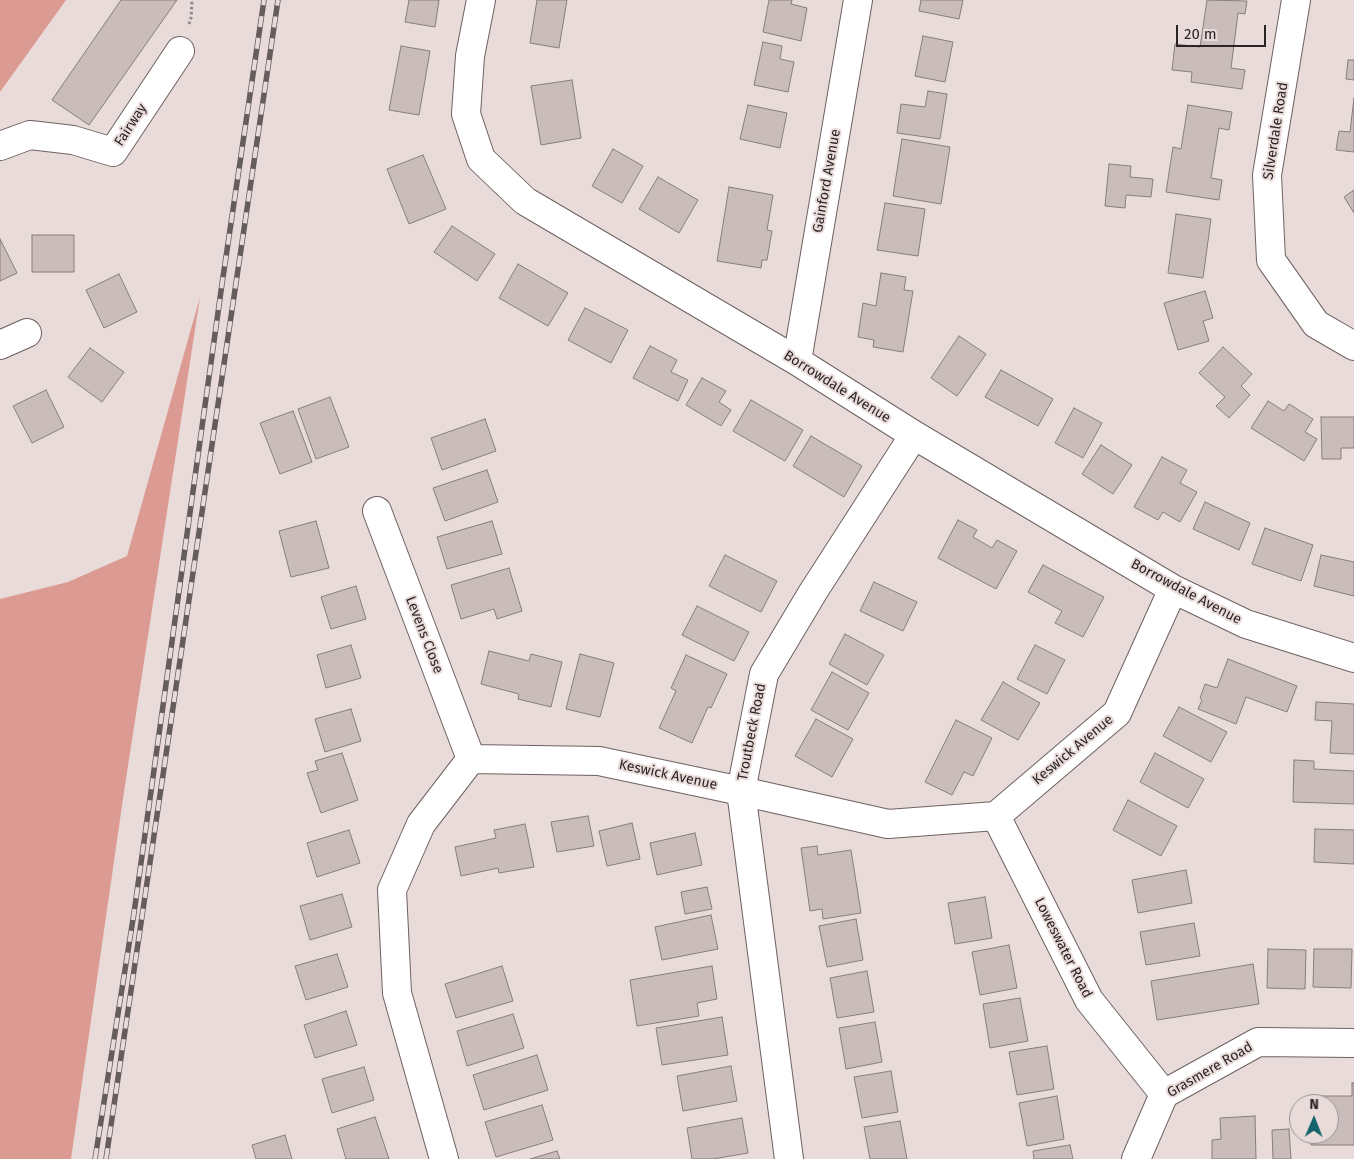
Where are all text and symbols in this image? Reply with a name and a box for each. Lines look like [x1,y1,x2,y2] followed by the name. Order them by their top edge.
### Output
[1179,15,1269,47] scale bar
[1184,25,1217,43] text: 20 m
[1260,81,1292,181] street label: Silverdale Road
[111,101,151,149] street label: Fairway
[810,128,844,234] street label: Gainford Avenue
[780,347,894,427] street label: Borrowdale Avenue
[1128,556,1244,628] street label: Borrowdale Avenue
[402,594,446,676] street label: Levens Close
[734,682,770,782] street label: Troutbeck Road
[1029,711,1117,789] street label: Keswick Avenue
[617,756,719,794] street label: Keswick Avenue
[1030,895,1096,1001] street label: Loweswater Road
[1164,1039,1256,1101] street label: Grasmere Road
[1289,1094,1339,1144] north arrow
[1309,1096,1319,1113] text: N

